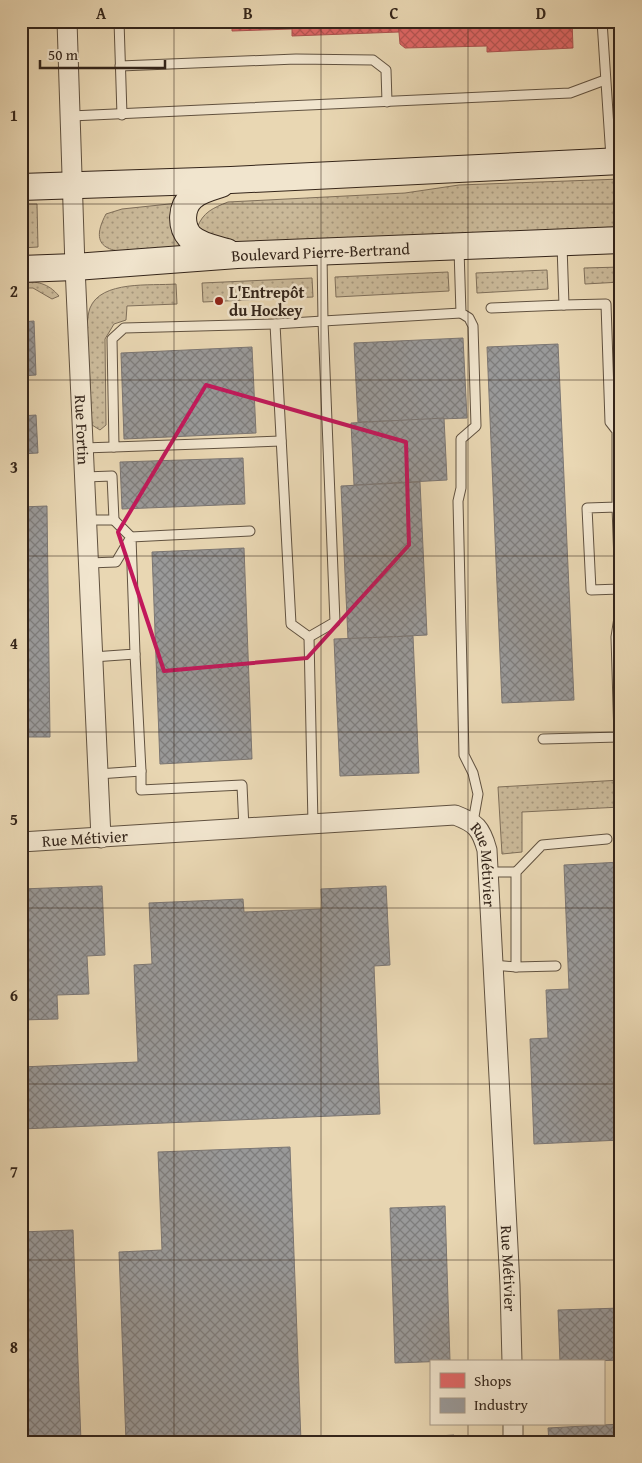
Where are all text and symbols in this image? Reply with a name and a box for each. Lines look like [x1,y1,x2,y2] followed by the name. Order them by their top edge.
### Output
[96,1,107,25] text: A
[243,1,253,25] text: B
[389,1,399,25] text: C
[536,1,546,25] text: D
[40,38,165,70] scale bar
[48,44,79,65] text: 50 m
[10,103,18,127] text: 1
[230,236,411,267] street label: Boulevard Pierre-Bertrand
[10,279,18,303] text: 2
[229,280,305,322] place label: L'Entrepôt du Hockey
[213,295,225,307] marker: L'Entrepôt du Hockey
[69,394,96,465] street label: Rue Fortin
[10,455,18,479] text: 3
[10,631,18,655] text: 4
[10,807,18,831] text: 5
[465,816,502,908] street label: Rue Métivier
[41,823,129,853] street label: Rue Métivier
[10,983,18,1007] text: 6
[10,1159,18,1183] text: 7
[495,1225,523,1312] street label: Rue Métivier
[10,1335,18,1359] text: 8
[430,1360,604,1426] legend
[474,1370,511,1391] text: Shops
[474,1394,529,1415] text: Industry

